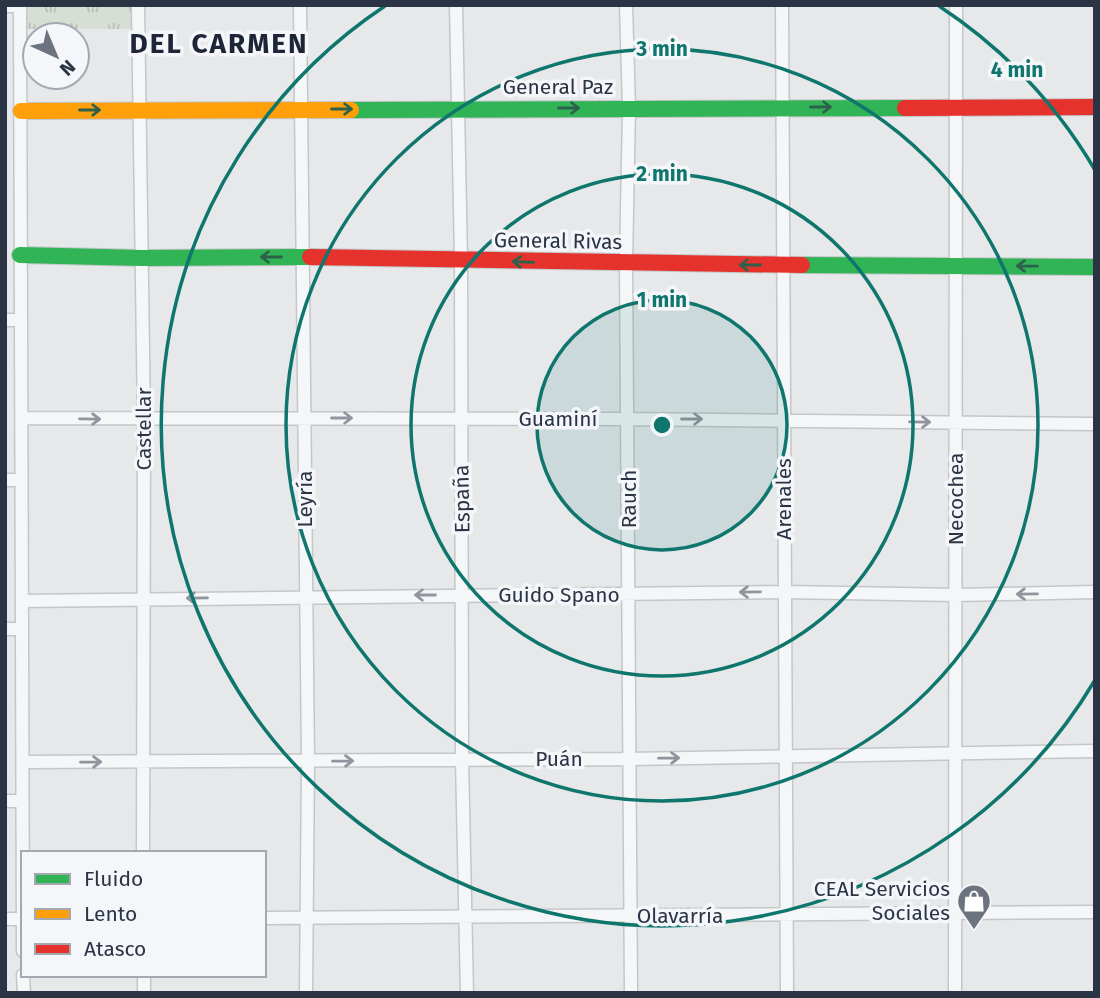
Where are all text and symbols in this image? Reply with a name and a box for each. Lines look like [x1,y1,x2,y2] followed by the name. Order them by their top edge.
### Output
[21,21,91,91] north arrow
[129,27,309,60] district label: DEL CARMEN
[635,36,688,62] text: 3 min
[55,55,80,81] text: N
[991,57,1043,83] text: 4 min
[503,74,613,100] street label: General Paz
[809,100,832,114] one-way arrow
[557,101,580,115] one-way arrow
[330,102,353,116] one-way arrow
[78,104,101,117] one-way arrow
[636,161,688,187] text: 2 min
[494,227,623,255] street label: General Rivas
[259,250,282,264] one-way arrow
[511,255,534,268] one-way arrow
[739,258,762,272] one-way arrow
[1015,260,1038,273] one-way arrow
[637,287,687,313] text: 1 min
[131,387,157,471] street label: Castellar
[518,406,598,432] street label: Guaminí
[330,411,353,425] one-way arrow
[78,412,101,426] one-way arrow
[680,412,703,426] one-way arrow
[650,413,674,437] centre of rings
[908,415,931,429] one-way arrow
[943,453,969,545] street label: Necochea
[771,458,797,540] street label: Arenales
[448,465,476,533] street label: España
[292,470,318,528] street label: Leyría
[616,470,642,528] street label: Rauch
[498,582,620,608] street label: Guido Spano
[739,586,762,599] one-way arrow
[1015,587,1038,600] one-way arrow
[413,588,436,602] one-way arrow
[186,591,209,605] one-way arrow
[535,746,583,772] street label: Puán
[657,752,680,765] one-way arrow
[332,754,355,767] one-way arrow
[80,755,103,768] one-way arrow
[21,851,266,977] legend
[84,866,143,892] text: Fluido
[814,876,950,926] place label: CEAL Servicios Sociales
[955,882,993,931] shop icon: CEAL Servicios Sociales
[84,901,137,927] text: Lento
[637,903,723,929] street label: Olavarría
[84,936,146,962] text: Atasco

